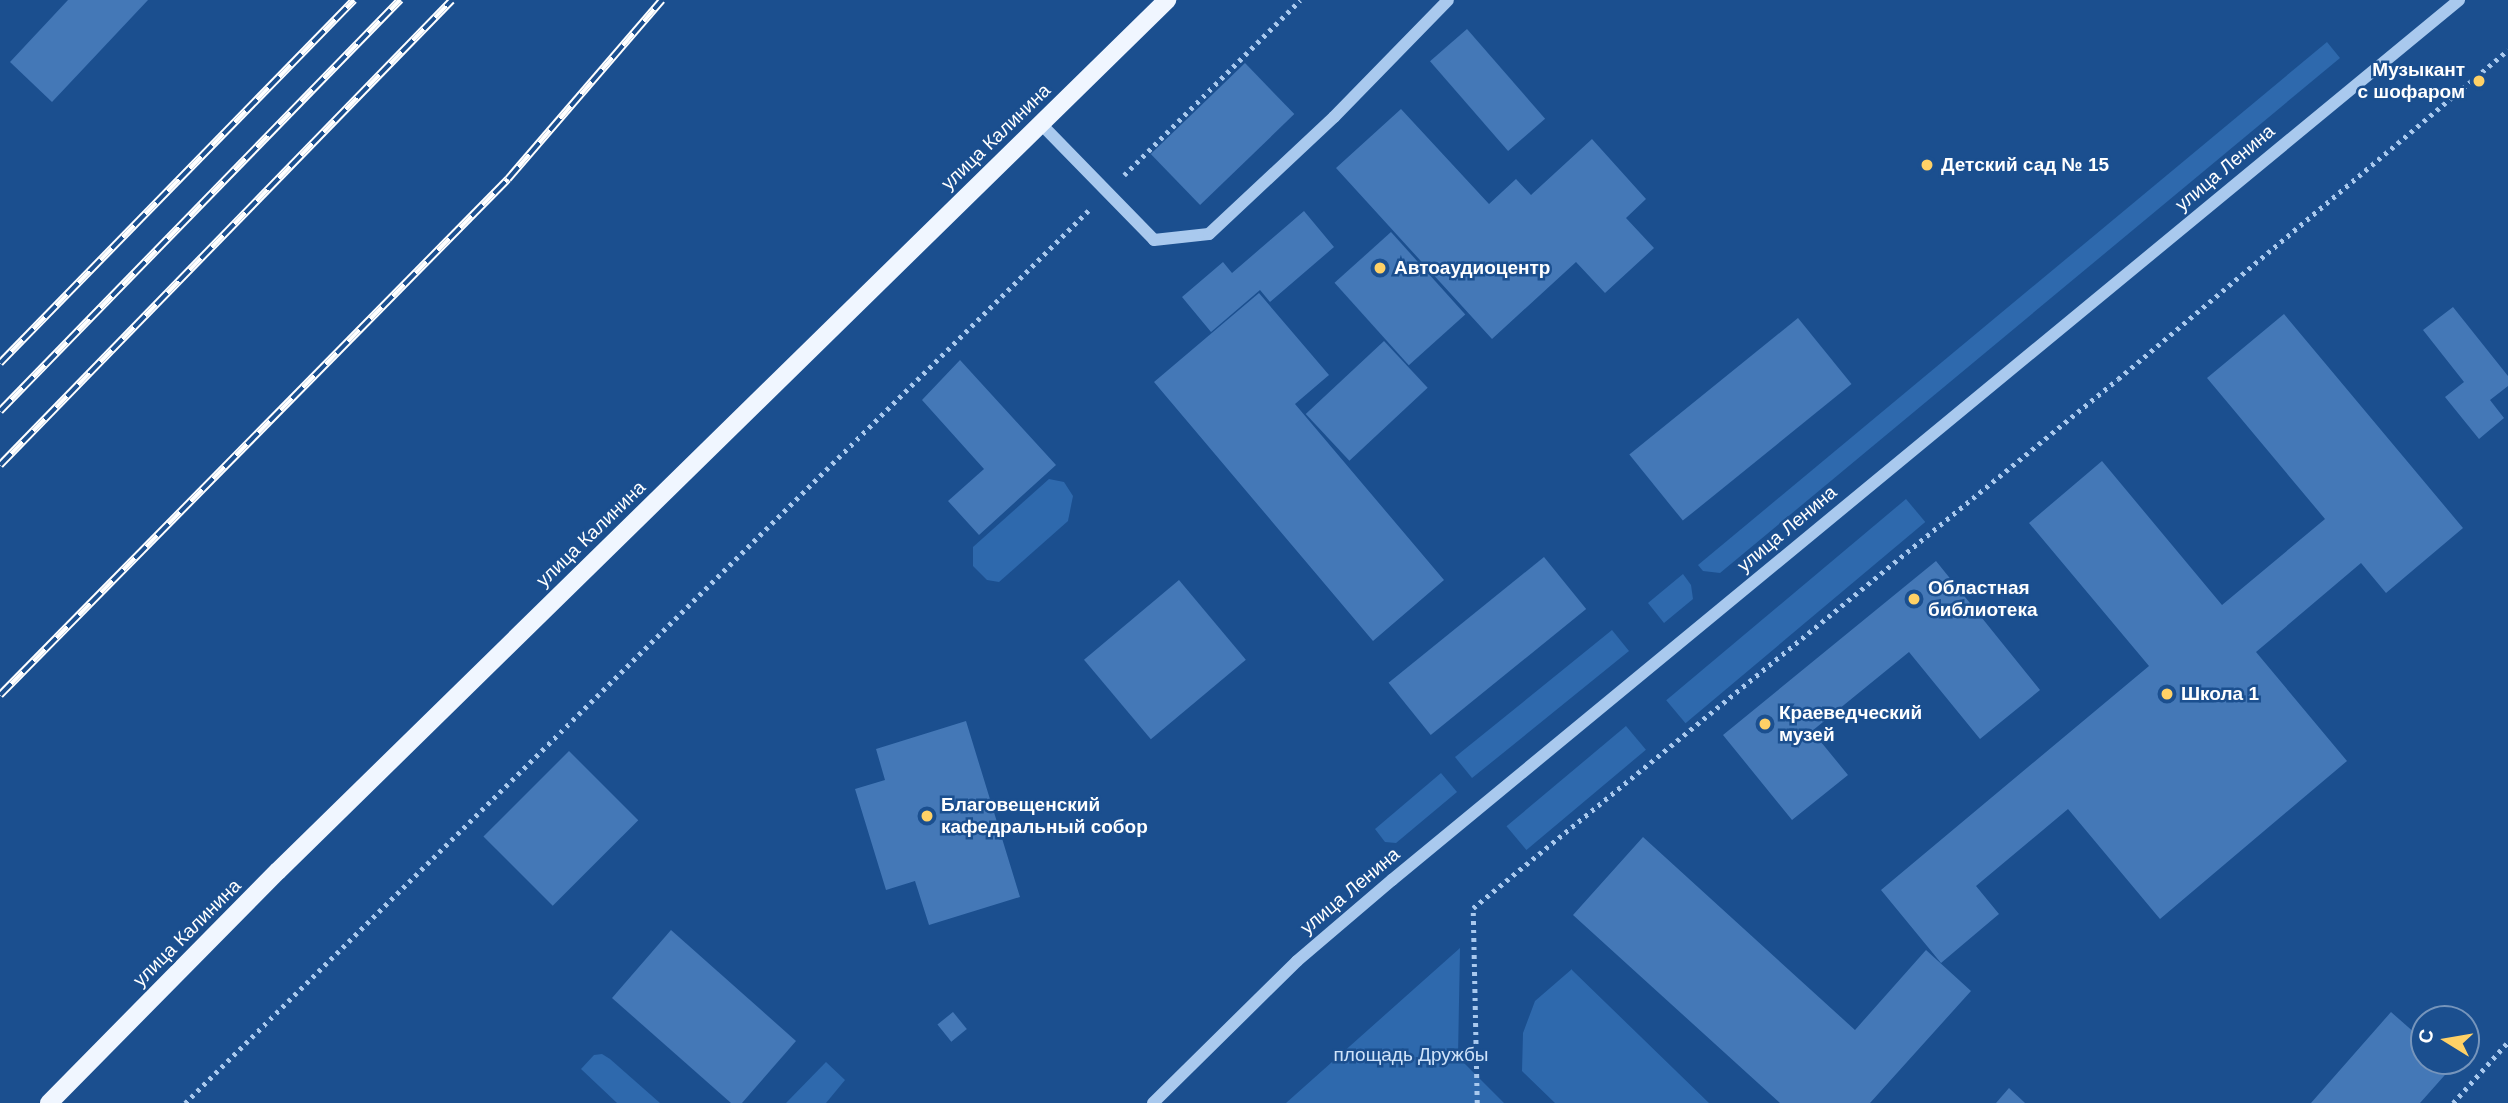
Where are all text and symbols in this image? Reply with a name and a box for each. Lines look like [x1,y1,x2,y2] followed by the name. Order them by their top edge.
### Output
[2358,59,2465,103] place label: Музыкант с шофаром
[2471,73,2487,89] marker: Музыкант с шофаром
[937,79,1055,195] street label: улица Калинина
[2171,120,2279,216] street label: улица Ленина
[1941,154,2109,176] place label: Детский сад № 15
[1919,157,1935,173] marker: Детский сад № 15
[1394,257,1550,279] place label: Автоаудиоцентр
[1372,260,1388,276] marker: Автоаудиоцентр
[532,476,650,592] street label: улица Калинина
[1733,481,1841,577] street label: улица Ленина
[1928,577,2038,621] place label: Областная библиотека
[1906,591,1922,607] marker: Областная библиотека
[2181,683,2259,705] place label: Школа 1
[2159,686,2175,702] marker: Школа 1
[1779,702,1922,746] place label: Краеведческий музей
[1757,716,1773,732] marker: Краеведческий музей
[941,794,1148,838] place label: Благовещенский кафедральный собор
[919,808,935,824] marker: Благовещенский кафедральный собор
[1296,843,1404,939] street label: улица Ленина
[128,874,246,992] street label: улица Калинина
[2410,1005,2480,1075] north arrow
[2414,1028,2437,1045] text: С
[1333,1044,1489,1066] park label: площадь Дружбы

